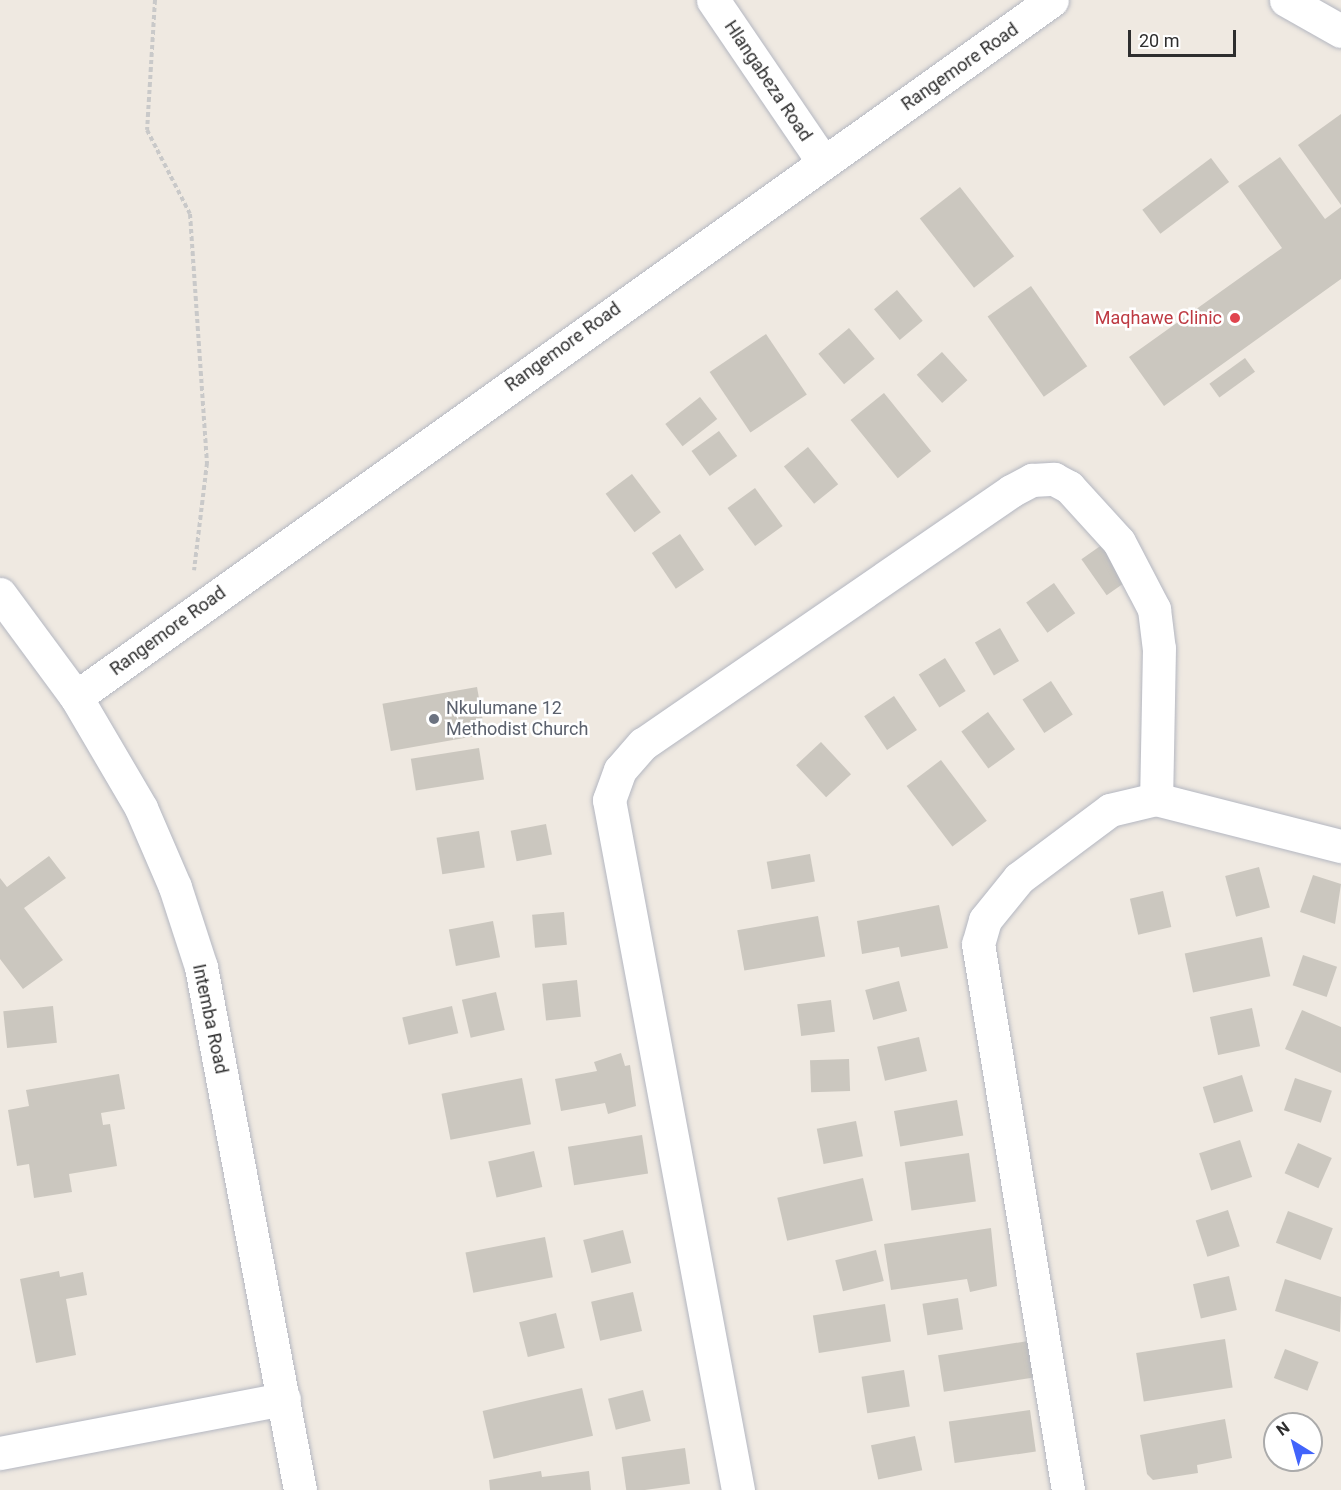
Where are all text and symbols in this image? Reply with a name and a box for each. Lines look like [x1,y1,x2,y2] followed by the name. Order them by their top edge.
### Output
[720,17,816,145] street label: Hlangabeza Road
[1131,18,1239,56] scale bar
[897,19,1023,115] street label: Rangemore Road
[1139,30,1179,51] text: 20 m
[501,298,625,396] street label: Rangemore Road
[1095,307,1222,329] place label: Maqhawe Clinic
[1226,309,1244,327] marker: Maqhawe Clinic
[106,582,230,680] street label: Rangemore Road
[446,698,588,740] place label: Nkulumane 12 Methodist Church
[427,712,441,726] marker: Nkulumane 12 Methodist Church
[188,962,232,1076] street label: Intemba Road
[1263,1412,1323,1472] north arrow
[1273,1418,1293,1440] text: N

